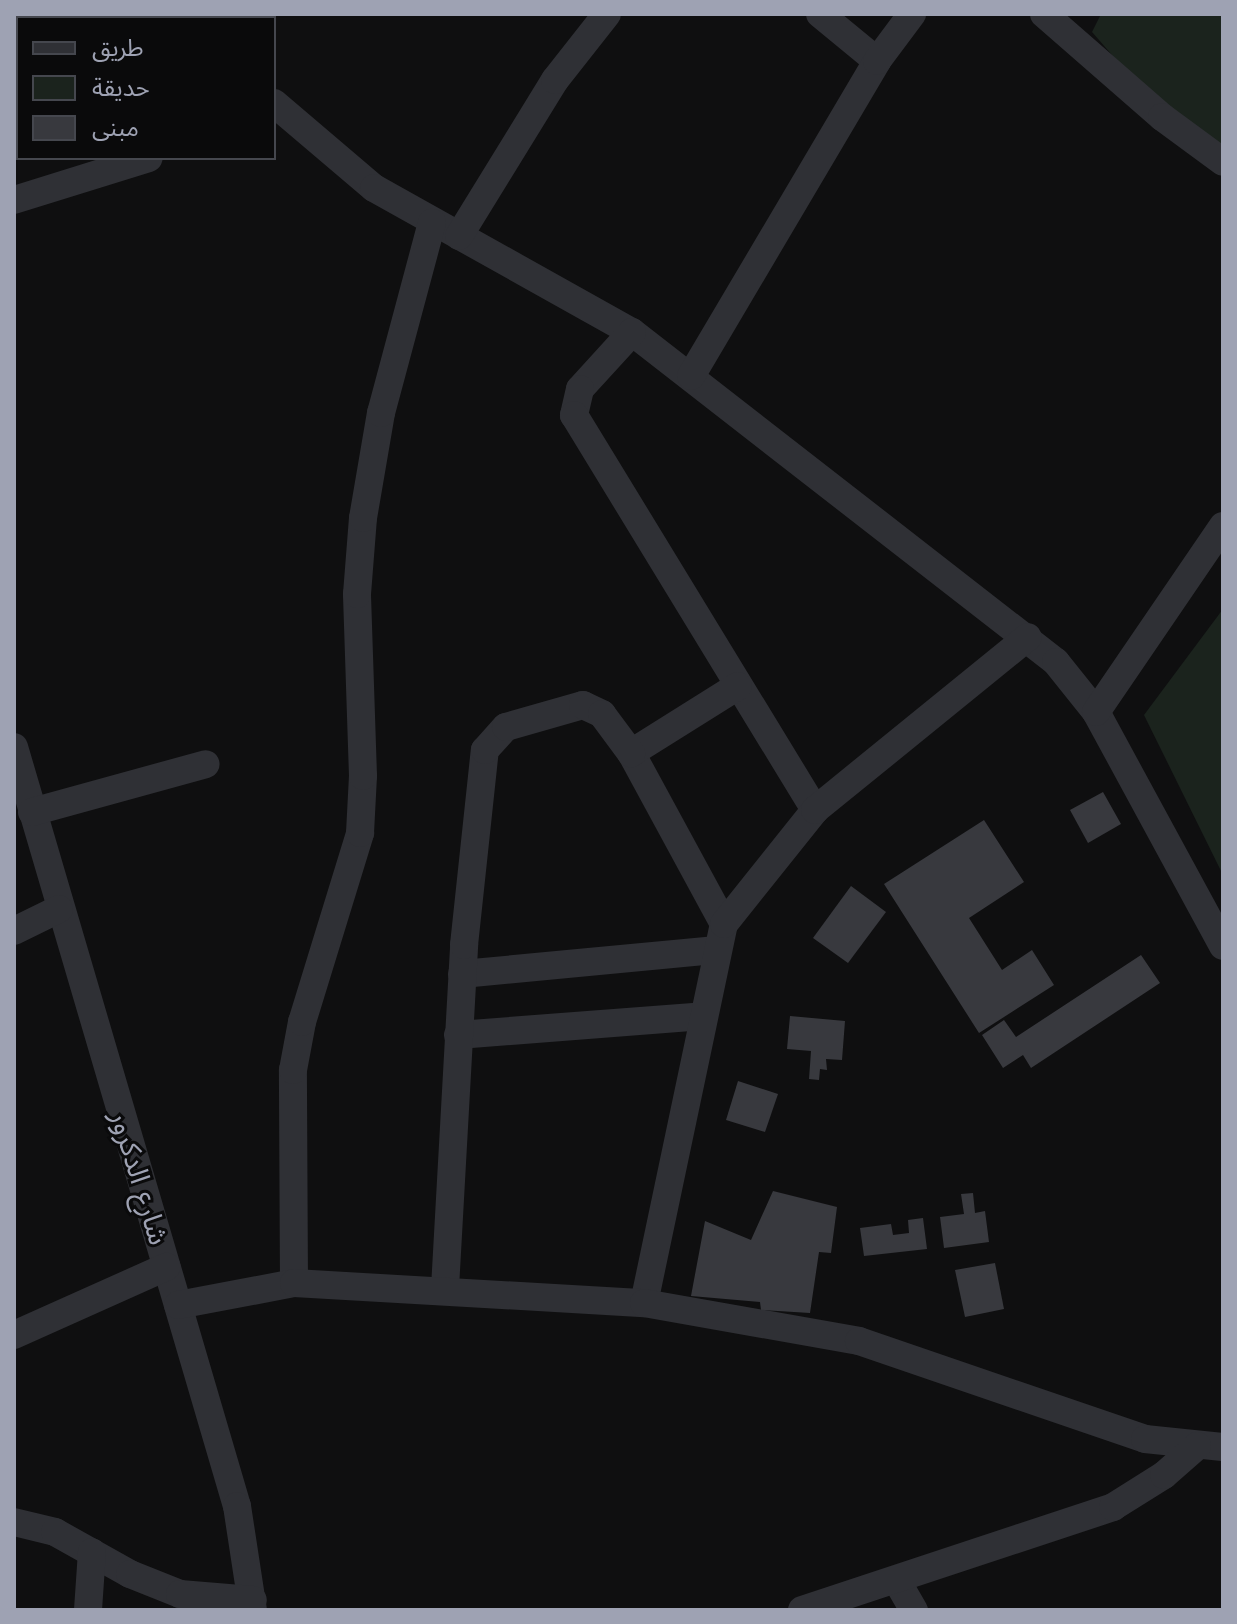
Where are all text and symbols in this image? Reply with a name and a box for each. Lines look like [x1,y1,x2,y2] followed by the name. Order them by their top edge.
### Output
[16,16,276,160] legend
[92,34,144,62] text: طريق
[92,74,150,102] text: حديقة
[92,114,139,142] text: مبنى
[103,1107,175,1249] street label: شارع الدكرور

